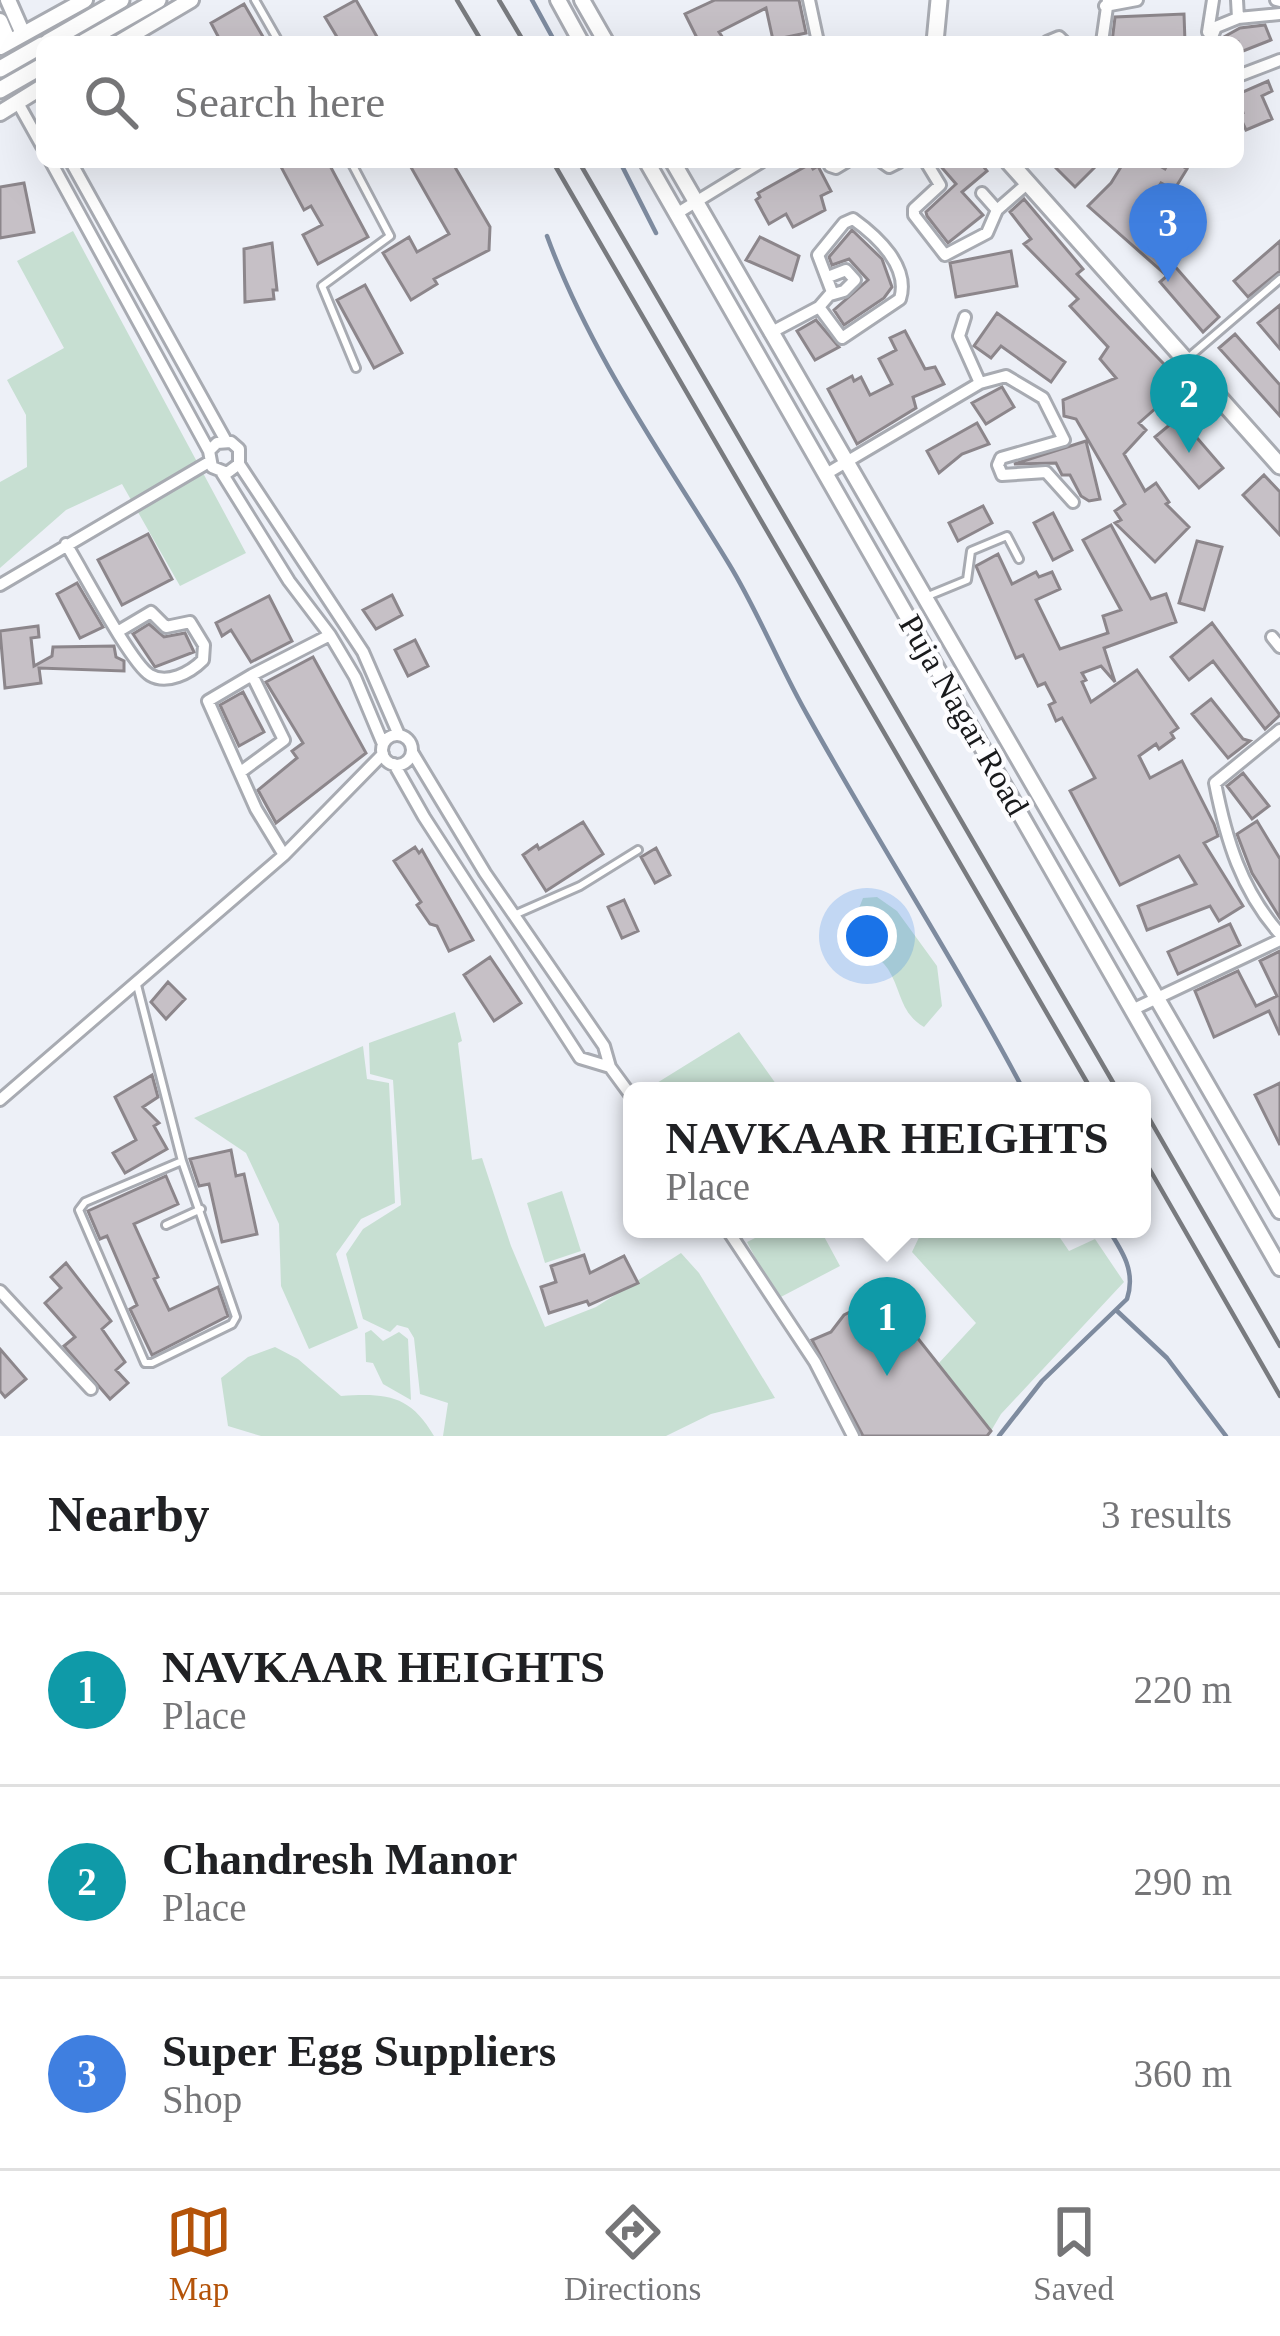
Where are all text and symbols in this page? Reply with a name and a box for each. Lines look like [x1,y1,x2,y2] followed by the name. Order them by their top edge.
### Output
[36,36,1244,168] search box
[78,69,144,135] icon: search
[174,77,385,127] text: Search here
[1129,183,1207,282] pin: 3
[1150,354,1228,453] pin: 2
[892,608,1036,822] street label: Puja Nagar Road
[837,906,897,966] your location
[623,1082,1151,1238] popup
[665,1113,1109,1163] text: NAVKAAR HEIGHTS
[665,1165,750,1208] text: Place
[848,1277,926,1376] pin: 1
[48,1486,209,1542] text: Nearby
[1101,1493,1232,1536] text: 3 results
[162,1642,605,1692] text: NAVKAAR HEIGHTS
[77,1668,97,1711] text: 1
[1133,1668,1232,1711] text: 220 m
[162,1694,246,1737] text: Place
[162,1834,517,1884] text: Chandresh Manor
[77,1860,97,1903] text: 2
[1133,1860,1232,1903] text: 290 m
[162,1886,246,1929] text: Place
[162,2026,556,2076] text: Super Egg Suppliers
[77,2052,97,2095] text: 3
[1133,2052,1232,2095] text: 360 m
[162,2078,242,2121] text: Shop
[166,2199,232,2308] tab: Map
[564,2199,701,2308] tab: Directions
[1033,2199,1114,2308] tab: Saved

